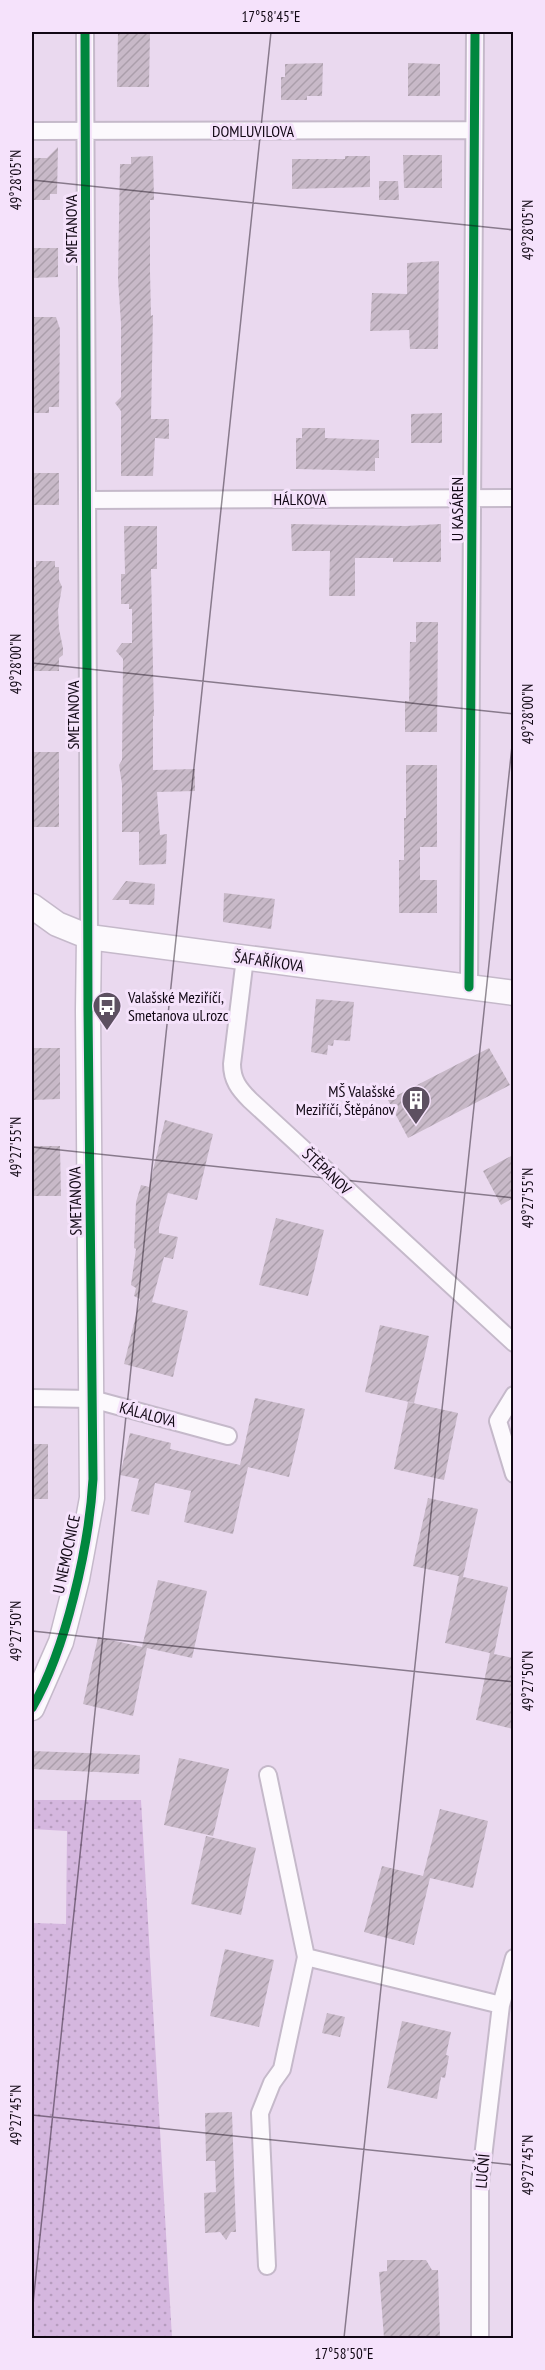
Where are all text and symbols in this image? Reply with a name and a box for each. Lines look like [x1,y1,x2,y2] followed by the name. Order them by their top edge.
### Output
[241,7,301,26] text: 17°58'45"E
[212,121,294,141] street label: DOMLUVILOVA
[6,150,25,210] text: 49°28'05"N
[61,194,81,264] street label: SMETANOVA
[518,200,537,260] text: 49°28'05"N
[447,477,467,541] street label: U KASÁREN
[273,489,327,509] street label: HÁLKOVA
[6,634,25,694] text: 49°28'00"N
[63,680,83,750] street label: SMETANOVA
[518,684,537,744] text: 49°28'00"N
[233,946,306,976] street label: ŠAFAŘÍKOVA
[127,987,229,1025] place label: Valašské Meziříčí, Smetanova ul.rozc
[91,990,123,1032] bus stop icon: Valašské Meziříčí, Smetanova ul.rozc
[296,1081,396,1119] place label: MŠ Valašské Meziříčí, Štěpánov
[400,1084,432,1126] building icon: MŠ Valašské Meziříčí, Štěpánov
[6,1117,25,1177] text: 49°27'55"N
[299,1143,356,1199] street label: ŠTĚPÁNOV
[64,1166,86,1236] street label: SMETANOVA
[518,1168,537,1228] text: 49°27'55"N
[117,1397,179,1431] street label: KÁLALOVA
[48,1513,84,1595] street label: U NEMOCNICE
[6,1601,25,1661] text: 49°27'50"N
[518,1651,537,1711] text: 49°27'50"N
[6,2085,25,2145] text: 49°27'45"N
[518,2135,537,2195] text: 49°27'45"N
[471,2153,493,2189] street label: LUČNÍ
[314,2344,374,2363] text: 17°58'50"E

